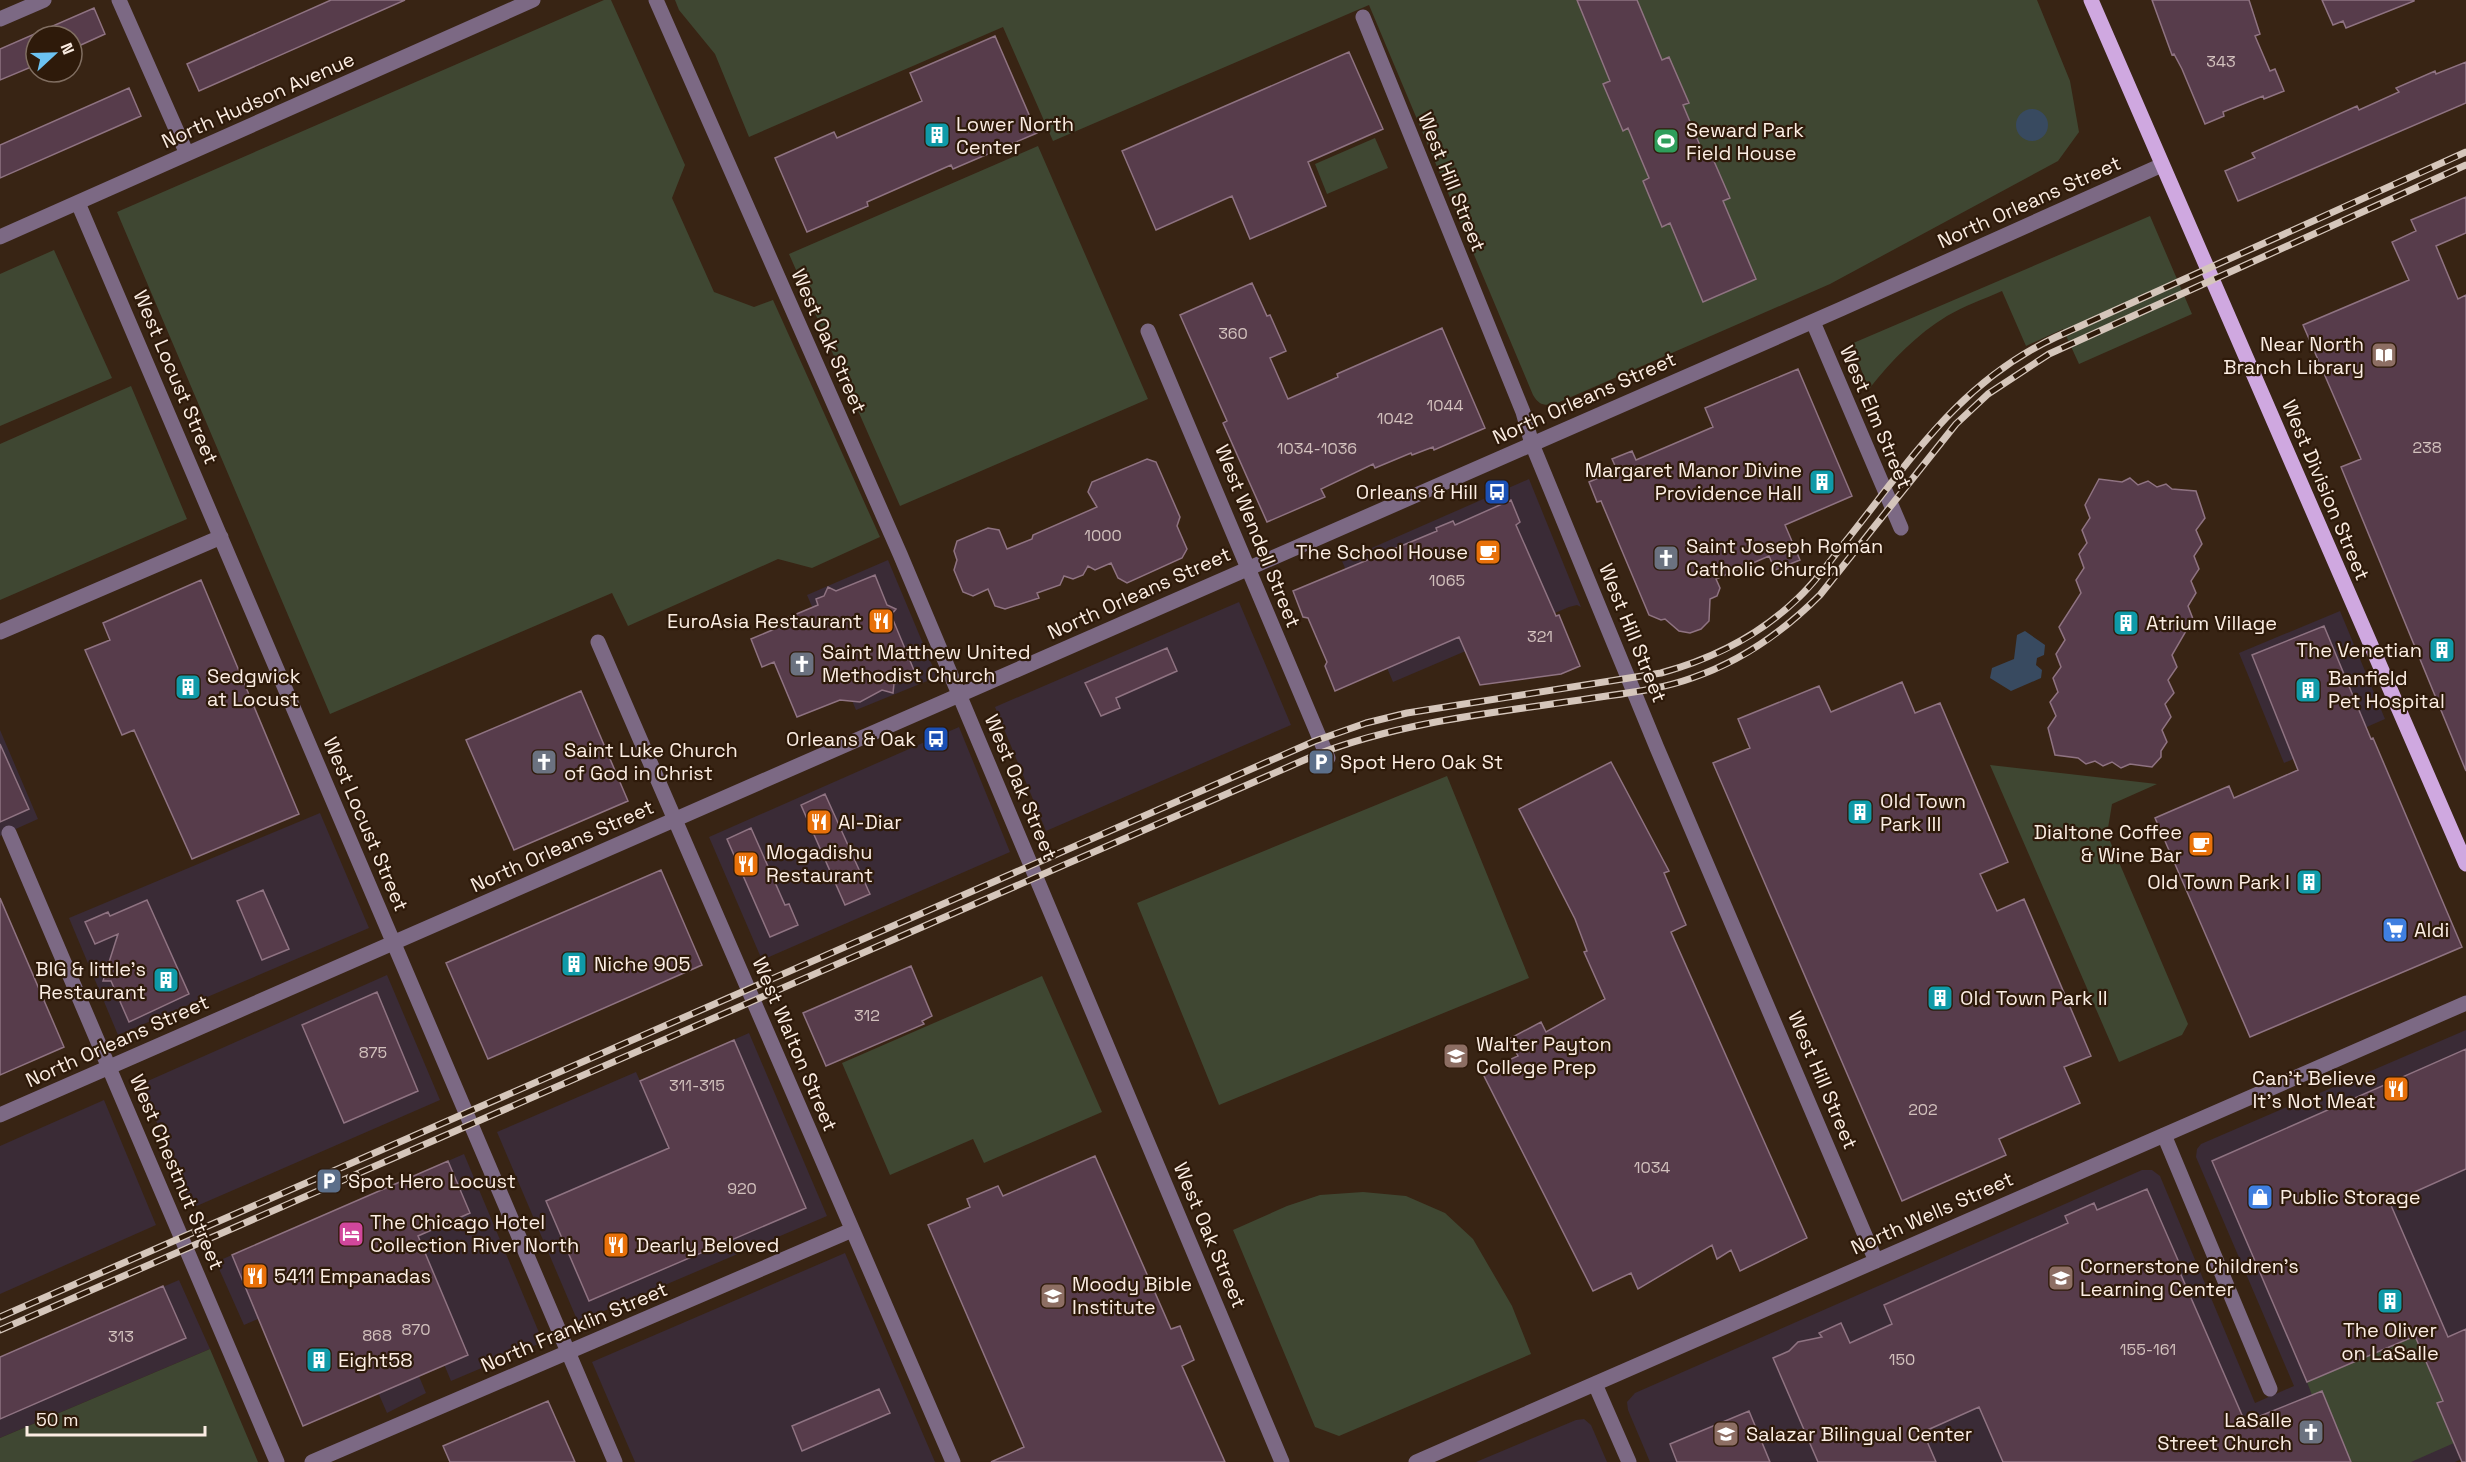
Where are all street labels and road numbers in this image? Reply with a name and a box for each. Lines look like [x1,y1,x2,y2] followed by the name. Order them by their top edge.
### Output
[157,46,359,154] street label: North Hudson Avenue
[1412,109,1492,255] street label: West Hill Street
[1933,150,2125,254] street label: North Orleans Street
[785,265,873,417] street label: West Oak Street
[128,286,224,468] street label: West Locust Street
[1834,341,1918,493] street label: West Elm Street
[1488,346,1680,450] street label: North Orleans Street
[2276,396,2376,584] street label: West Division Street
[1209,440,1307,632] street label: West Wendell Street
[1043,541,1235,645] street label: North Orleans Street
[1593,560,1673,706] street label: West Hill Street
[979,710,1063,864] street label: West Oak Street
[318,733,414,915] street label: West Locust Street
[466,794,658,898] street label: North Orleans Street
[747,953,843,1135] street label: West Walton Street
[21,989,213,1093] street label: North Orleans Street
[1782,1007,1864,1153] street label: West Hill Street
[124,1070,230,1274] street label: West Chestnut Street
[1168,1158,1252,1312] street label: West Oak Street
[1847,1165,2017,1261] street label: North Wells Street
[477,1276,671,1378] street label: North Franklin Street

